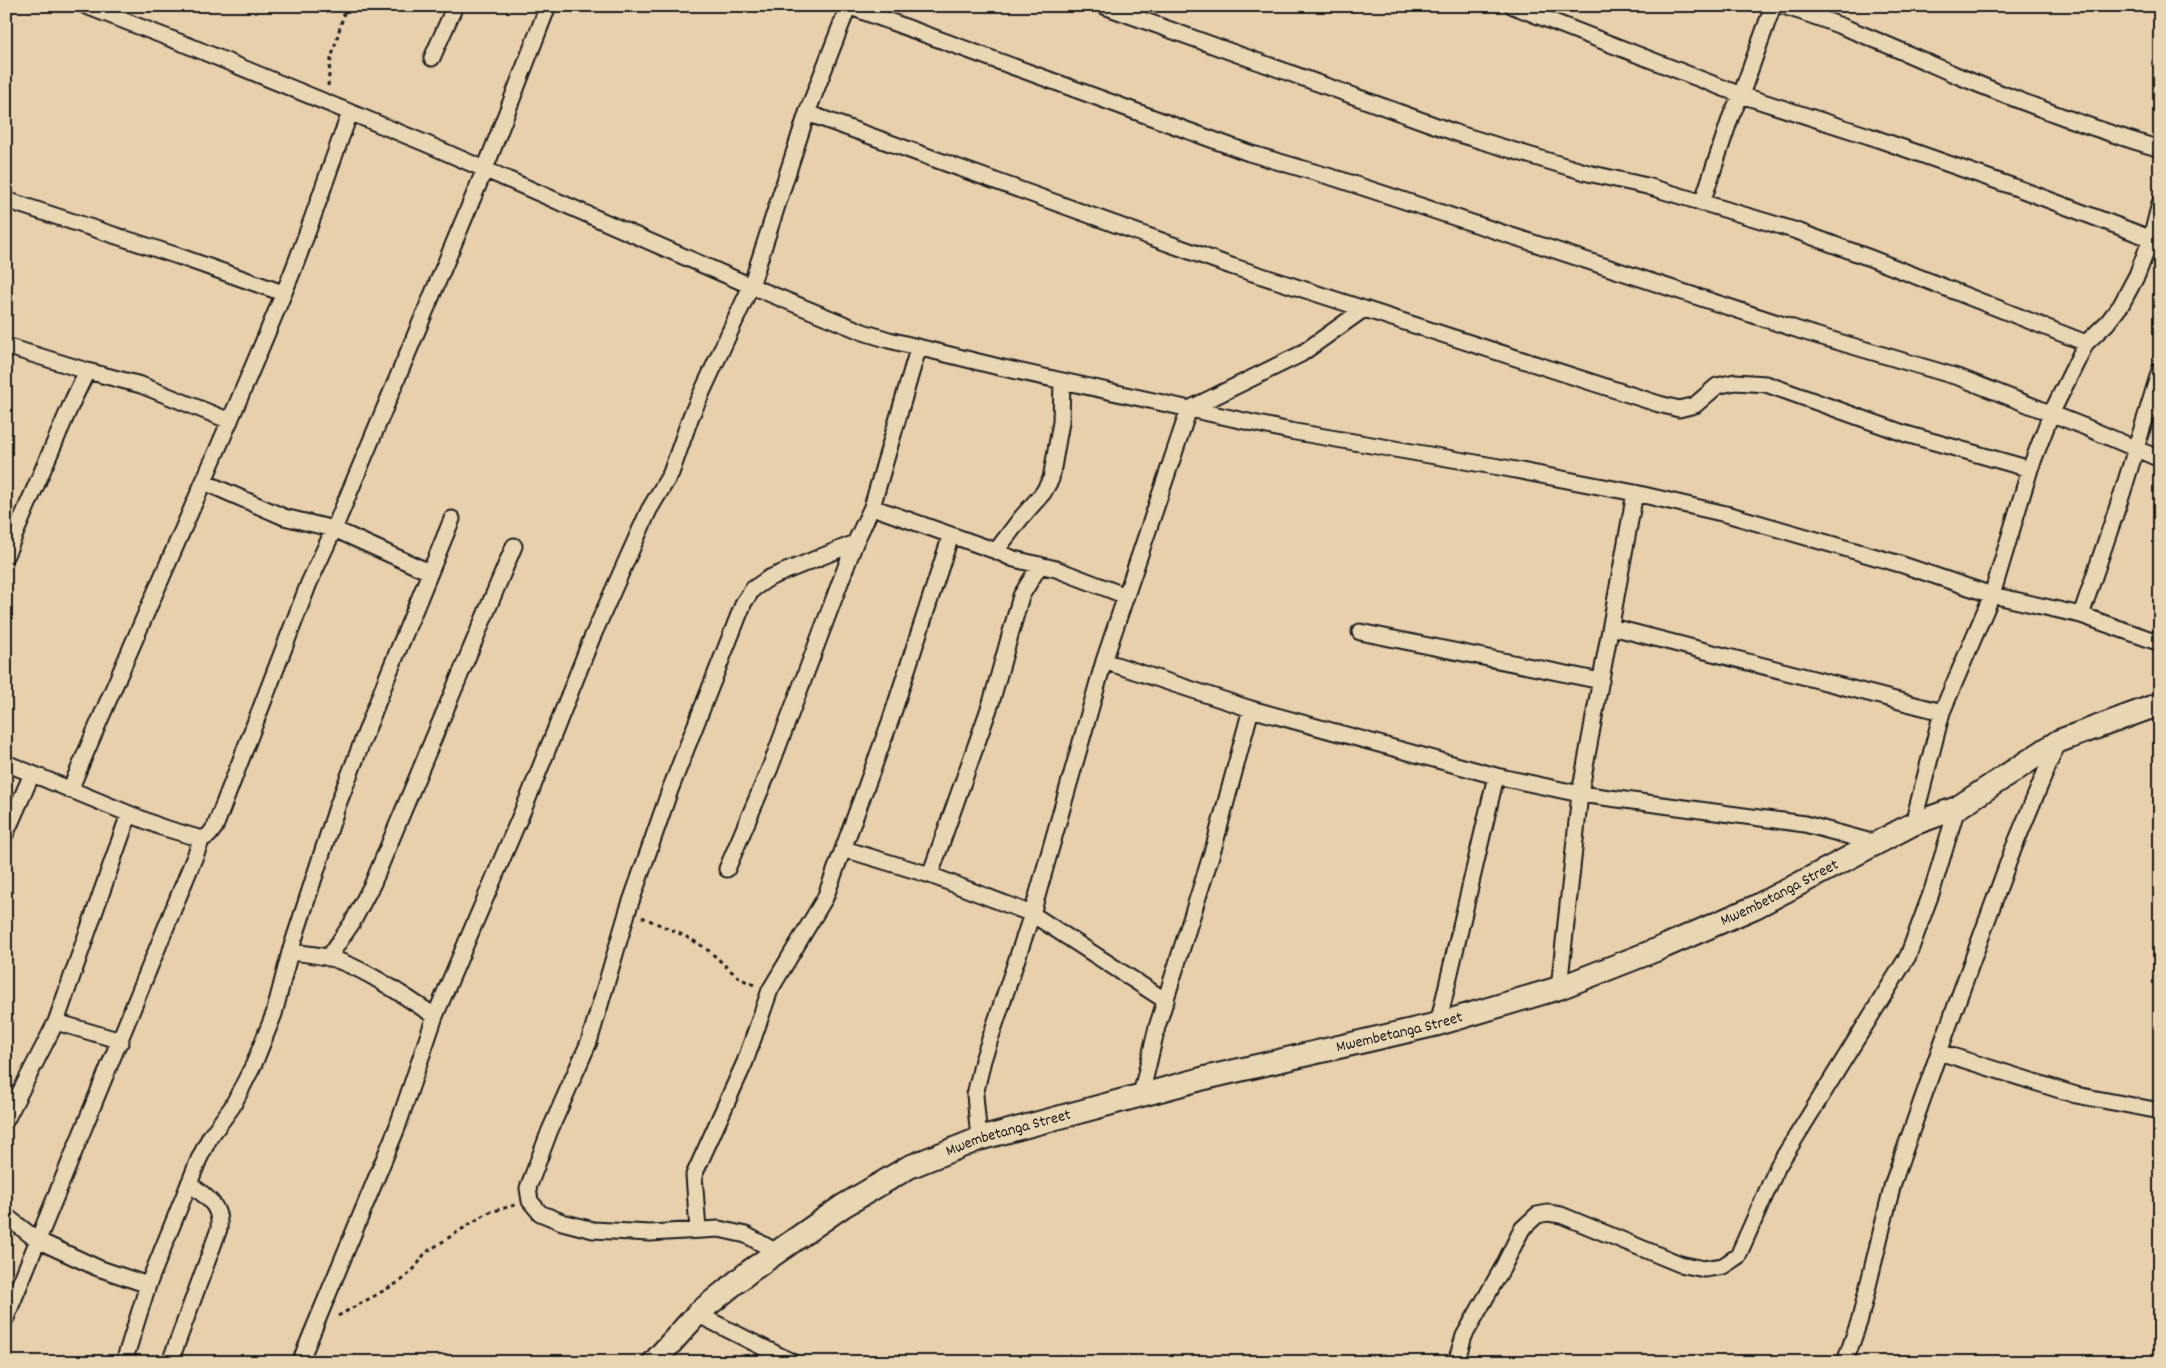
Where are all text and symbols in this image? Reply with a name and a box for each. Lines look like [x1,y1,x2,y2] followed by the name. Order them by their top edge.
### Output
[1717,854,1843,932] street label: Mwembetanga Street
[1334,1006,1466,1059] street label: Mwembetanga Street
[942,1103,1073,1163] street label: Mwembetanga Street

